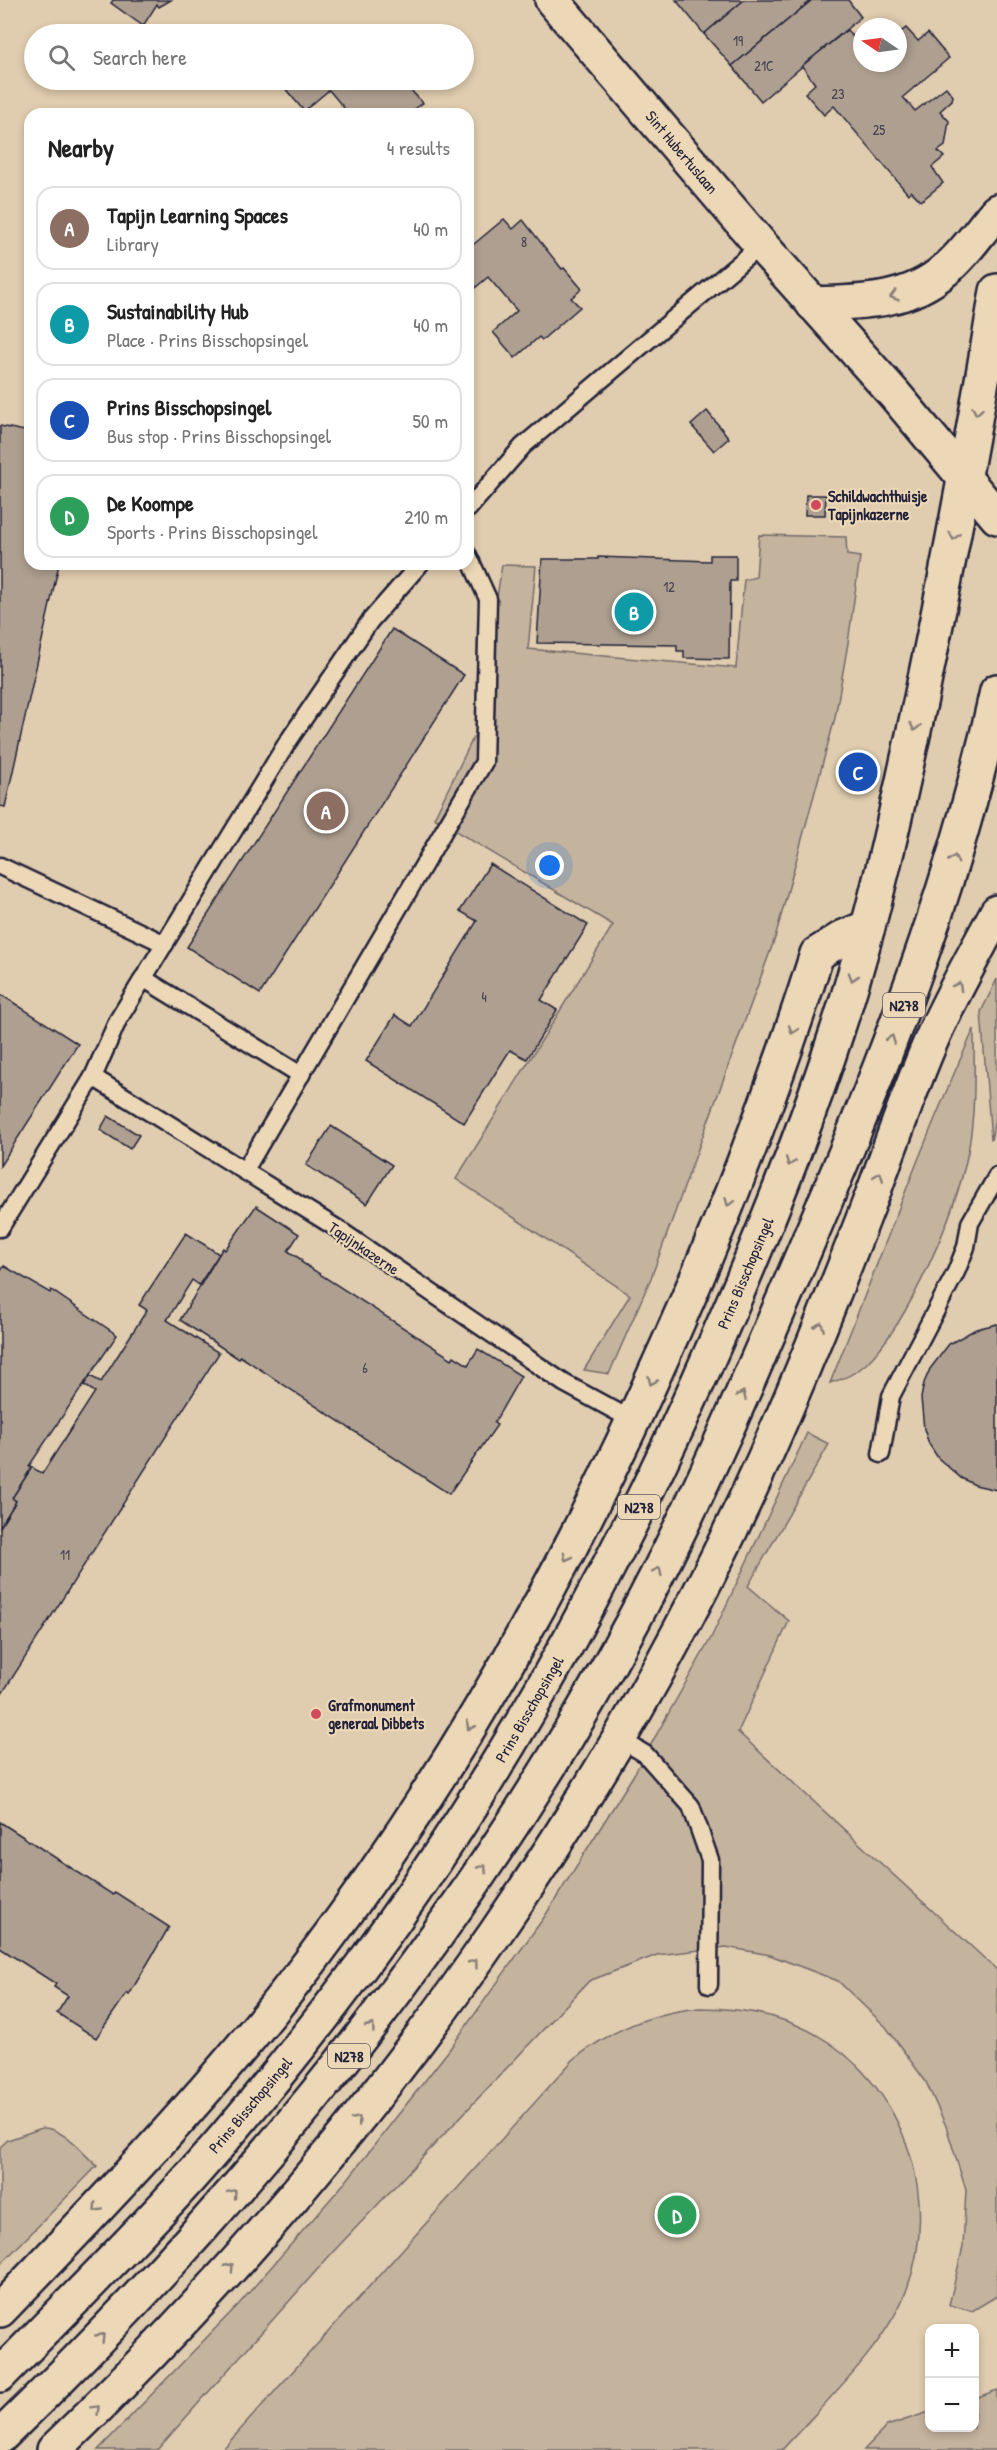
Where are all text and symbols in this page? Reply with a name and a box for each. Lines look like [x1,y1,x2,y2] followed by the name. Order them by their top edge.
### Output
[853,18,907,72] north arrow
[24,24,474,90] search box
[733,31,743,50] house number: 19
[45,41,78,74] icon: search
[93,42,187,72] text: Search here
[754,56,774,75] house number: 21C
[832,84,844,103] house number: 23
[641,106,723,198] street label: Sint Hubertuslaan
[873,120,885,139] house number: 25
[48,130,114,165] text: Nearby
[387,134,450,161] text: 4 results
[107,200,288,230] text: Tapijn Learning Spaces
[65,215,74,242] text: A
[413,215,448,242] text: 40 m
[107,230,159,257] text: Library
[521,232,527,251] house number: 8
[889,289,900,301] one-way arrow
[107,296,249,326] text: Sustainability Hub
[64,311,75,338] text: B
[413,311,448,338] text: 40 m
[107,326,308,353] text: Place · Prins Bisschopsingel
[107,392,271,422] text: Prins Bisschopsingel
[971,405,984,415] one-way arrow
[64,407,75,434] text: C
[412,407,448,434] text: 50 m
[107,422,331,449] text: Bus stop · Prins Bisschopsingel
[827,485,928,526] place label: Schildwachthuisje Tapijnkazerne
[107,488,194,518] text: De Koompe
[809,498,823,512] marker: Schildwachthuisje Tapijnkazerne
[65,503,74,530] text: D
[404,503,448,530] text: 210 m
[107,518,318,545] text: Sports · Prins Bisschopsingel
[948,531,961,541] one-way arrow
[663,577,675,596] house number: 12
[614,590,654,634] pin: B
[909,722,922,732] one-way arrow
[838,750,878,794] pin: C
[306,788,346,834] pin: A
[535,851,564,880] your location
[947,854,959,865] one-way arrow
[848,971,860,982] one-way arrow
[951,982,962,992] one-way arrow
[481,987,487,1006] house number: 4
[883,993,925,1017] road number: N278
[787,1024,800,1035] one-way arrow
[883,1035,896,1045] one-way arrow
[785,1155,797,1166] one-way arrow
[872,1171,885,1181] one-way arrow
[724,1196,736,1207] one-way arrow
[712,1213,779,1332] street label: Prins Bisschopsingel
[324,1216,404,1280] street label: Tapijnkazerne
[813,1321,826,1332] one-way arrow
[362,1358,368,1377] house number: 6
[647,1375,659,1386] one-way arrow
[734,1390,746,1401] one-way arrow
[618,1495,660,1519] road number: N278
[60,1545,70,1564] house number: 11
[563,1551,574,1561] one-way arrow
[651,1567,662,1578] one-way arrow
[490,1651,569,1766] street label: Prins Bisschopsingel
[328,1694,425,1735] place label: Grafmonument generaal Dibbets
[309,1707,323,1721] marker: Grafmonument generaal Dibbets
[466,1720,478,1730] one-way arrow
[476,1864,487,1875] one-way arrow
[467,1959,478,1970] one-way arrow
[363,2022,374,2033] one-way arrow
[328,2044,370,2068] road number: N278
[203,2052,297,2158] street label: Prins Bisschopsingel
[350,2115,361,2126] one-way arrow
[226,2189,237,2200] one-way arrow
[658,2192,696,2238] pin: D
[93,2201,104,2212] one-way arrow
[223,2263,234,2274] one-way arrow
[925,2324,979,2432] map controls
[925,2324,979,2378] button: +
[94,2333,105,2343] one-way arrow
[925,2378,979,2432] button: −
[88,2405,99,2416] one-way arrow

